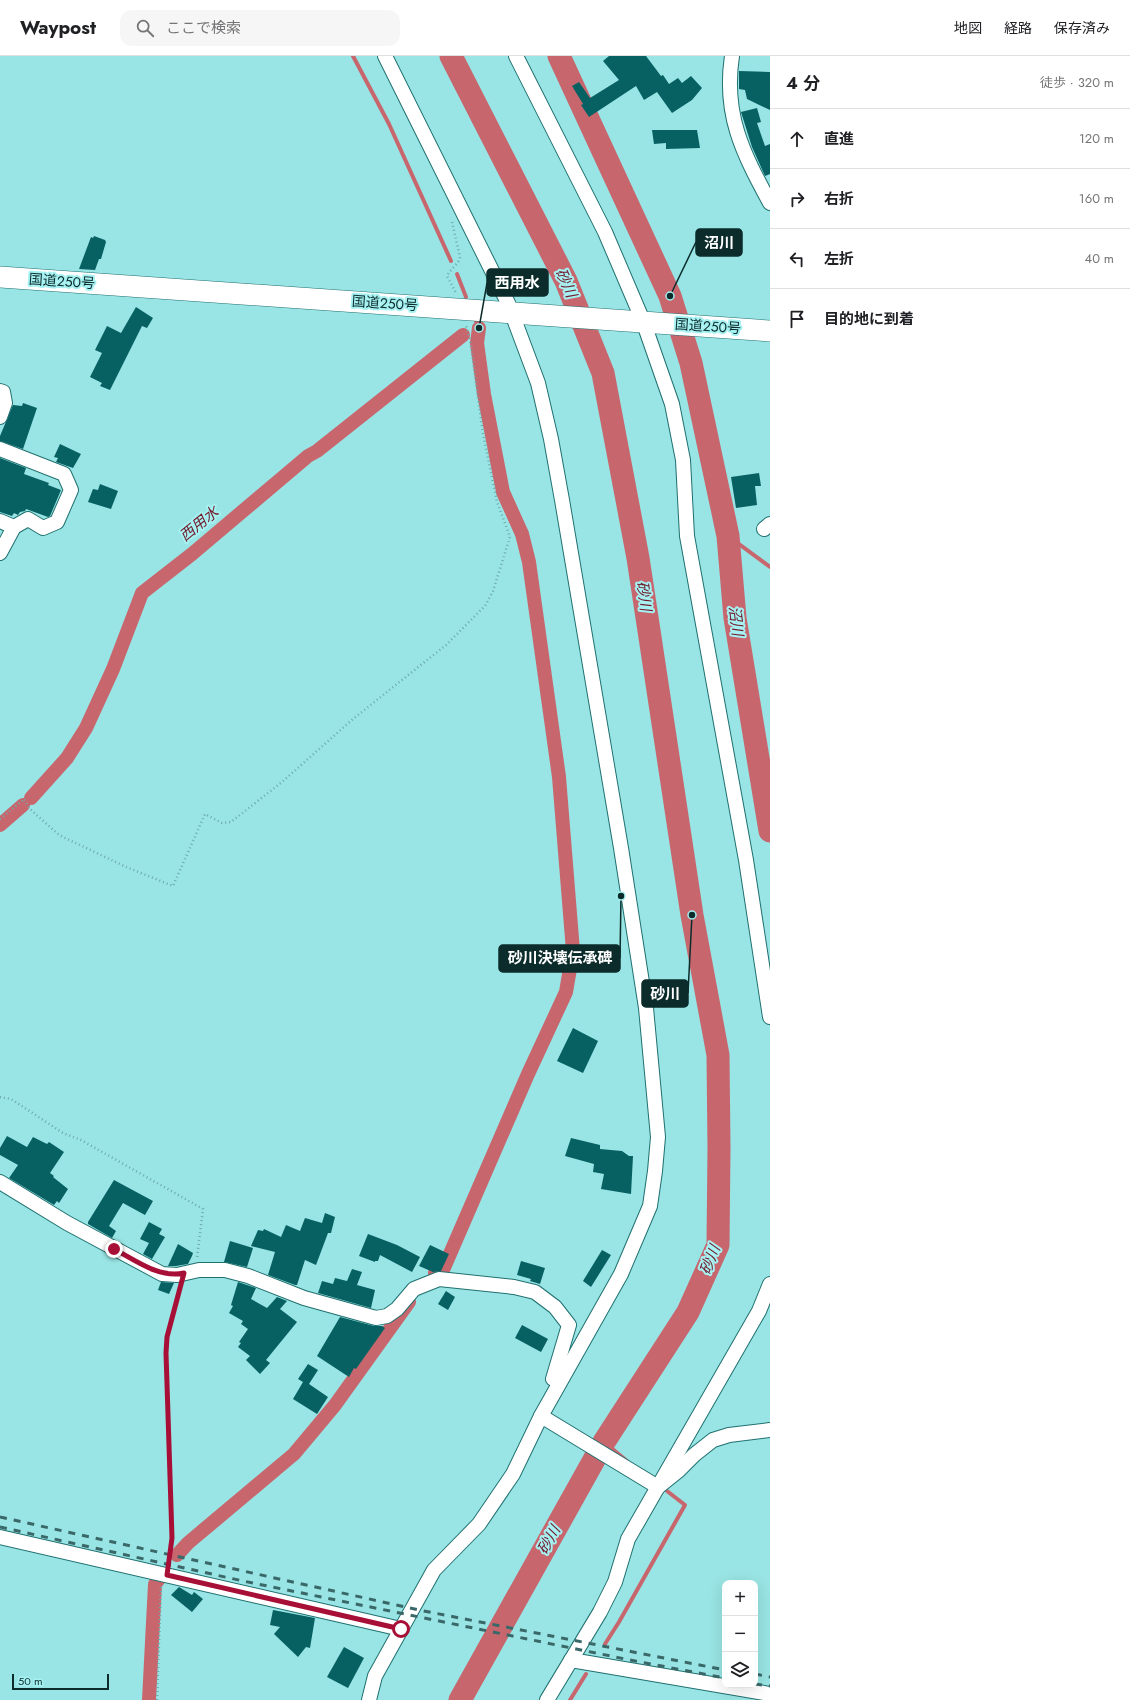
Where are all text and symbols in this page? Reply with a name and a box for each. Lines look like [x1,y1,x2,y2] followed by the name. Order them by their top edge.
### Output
[120,10,400,46] search box
[20,14,96,41] text: Waypost
[134,17,156,39] icon: search
[166,17,241,39] text: ここで検索
[954,18,982,38] text: 地図
[1004,18,1032,38] text: 経路
[1054,18,1110,38] text: 保存済み
[786,71,820,95] text: 4 分
[1040,73,1114,92] text: 徒歩 · 320 m
[786,128,808,150] icon: ahead
[824,128,854,150] text: 直進
[1079,129,1114,148] text: 120 m
[786,188,808,210] icon: right
[824,188,854,210] text: 右折
[1079,189,1114,208] text: 160 m
[696,229,742,256] callout: 沼川
[704,232,734,254] text: 沼川
[786,248,808,270] icon: left
[824,248,854,270] text: 左折
[1085,249,1114,268] text: 40 m
[550,265,583,303] water label: 砂川
[28,269,96,293] street label: 国道250号
[487,269,548,296] callout: 西用水
[494,272,540,294] text: 西用水
[351,291,419,315] street label: 国道250号
[786,308,808,330] icon: arrive
[824,308,914,330] text: 目的地に到着
[674,314,742,338] street label: 国道250号
[175,500,225,547] water label: 西用水
[631,580,657,614] water label: 砂川
[723,605,749,639] water label: 沼川
[499,945,620,972] callout: 砂川決壊伝承碑
[507,947,613,969] text: 砂川決壊伝承碑
[642,980,688,1007] callout: 砂川
[650,983,680,1005] text: 砂川
[105,1240,123,1258] route end
[694,1240,726,1278] water label: 砂川
[532,1520,567,1558] water label: 砂川
[722,1580,758,1688] map controls
[722,1580,758,1616] button: +
[722,1616,758,1652] button: −
[392,1620,410,1638] route start
[722,1652,758,1688] button: layers
[12,1672,109,1691] scale bar
[18,1673,43,1689] text: 50 m

